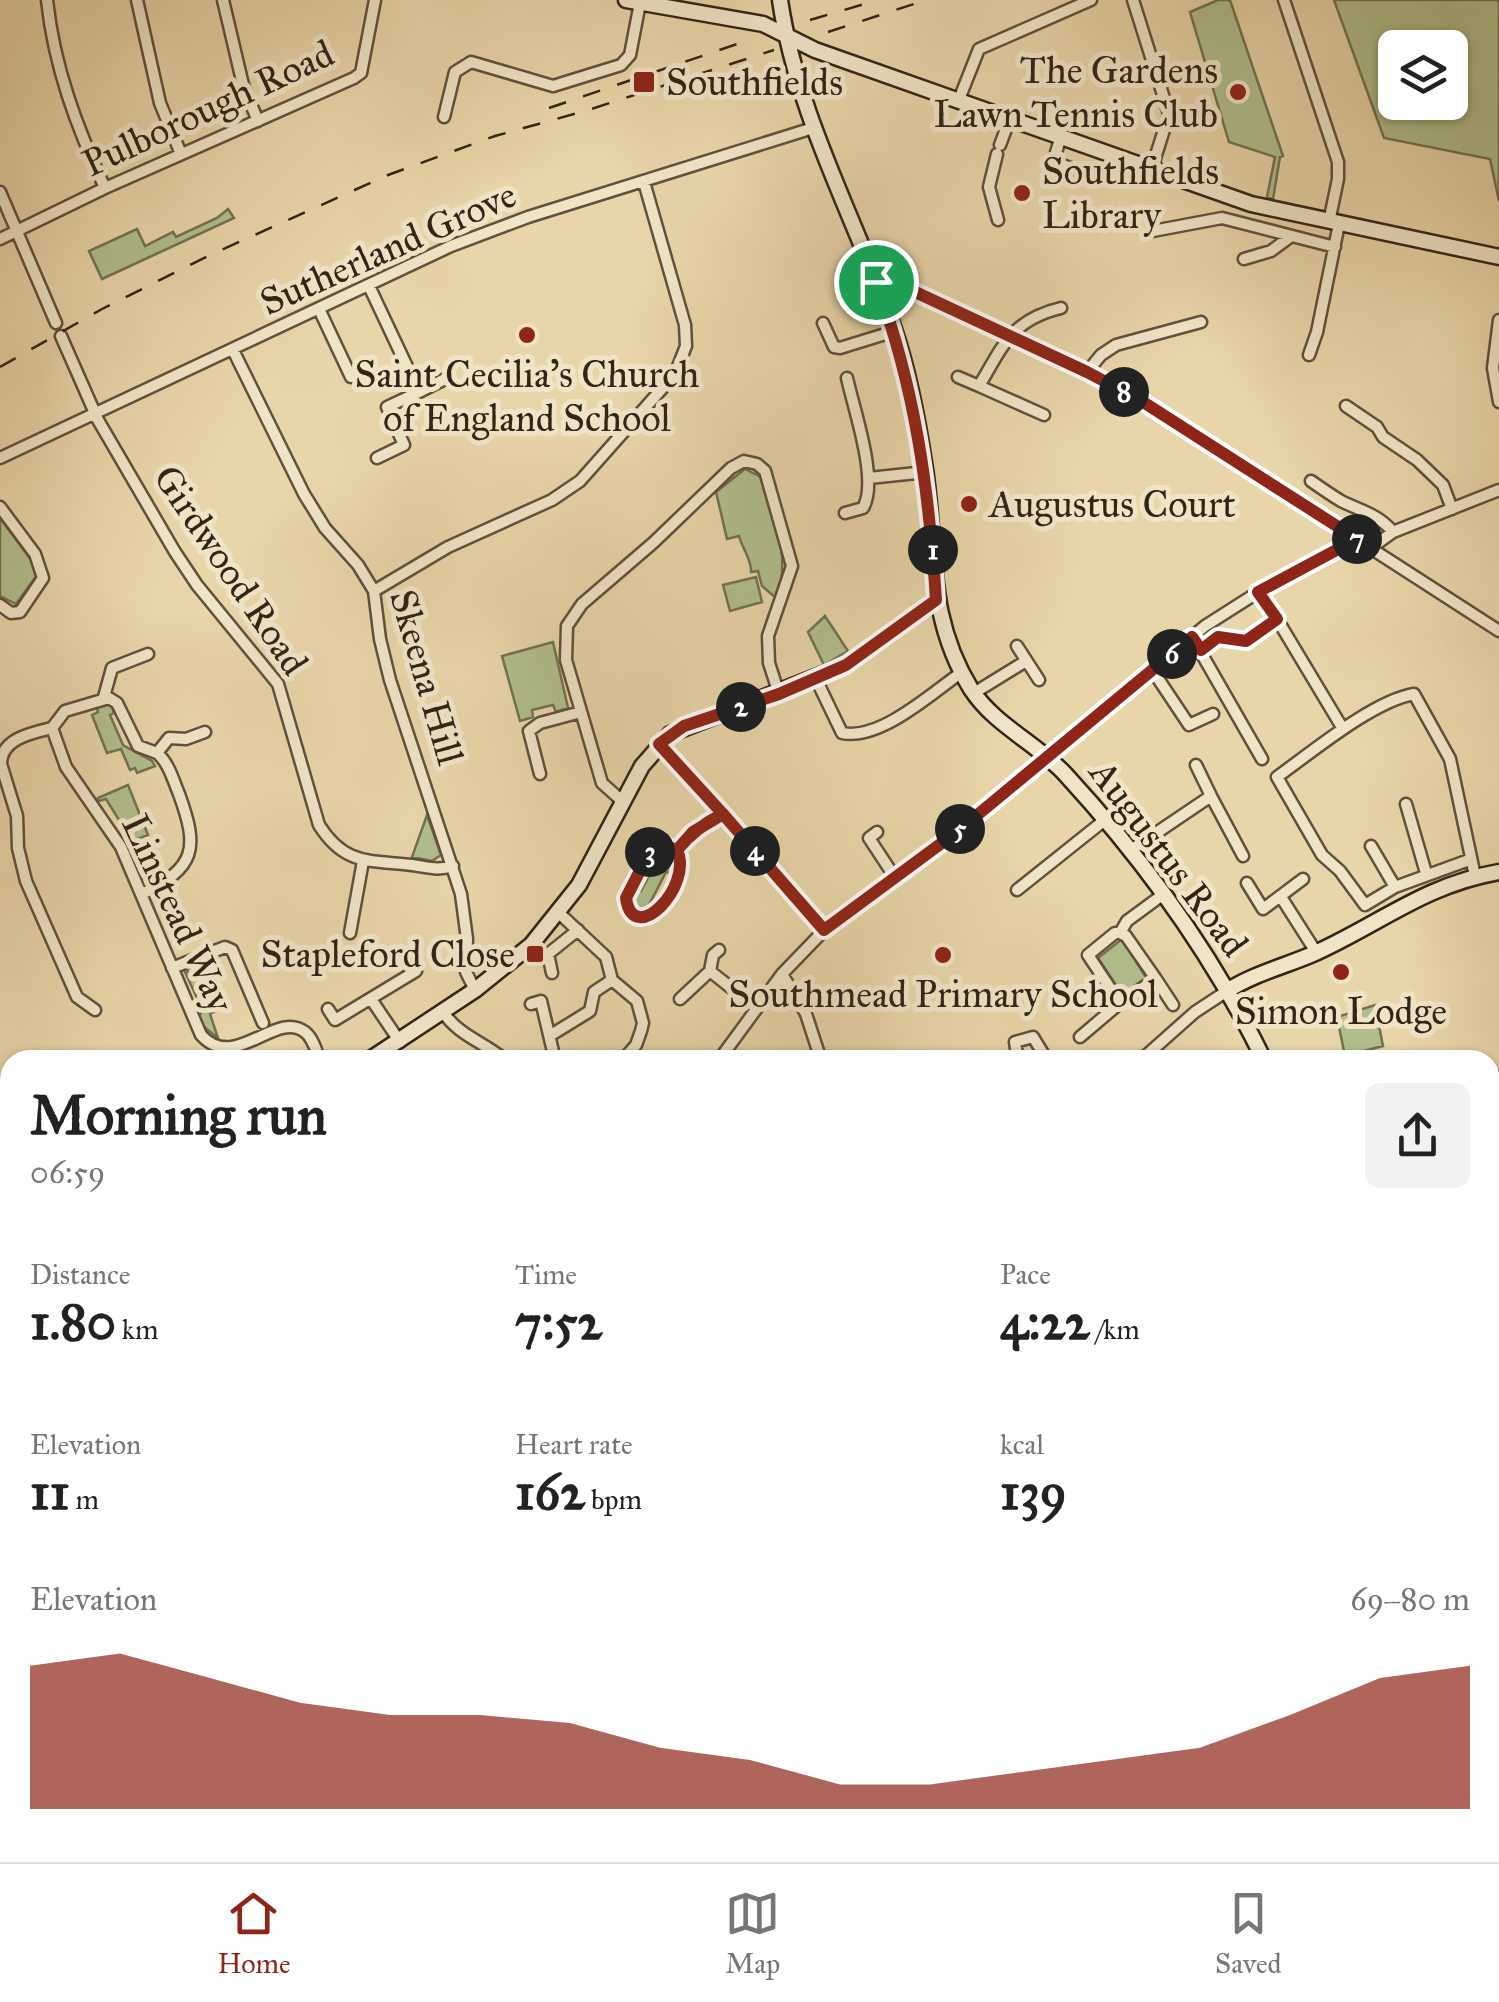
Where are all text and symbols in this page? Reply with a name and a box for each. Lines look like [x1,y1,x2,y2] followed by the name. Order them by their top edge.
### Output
[75,30,341,186] street label: Pulborough Road
[1378,30,1468,120] map controls
[1378,30,1468,120] button: layers
[933,47,1218,137] place label: The Gardens Lawn Tennis Club
[666,59,843,105] place label: Southfields
[631,69,657,95] marker: Southfields
[1227,81,1249,103] marker: The Gardens Lawn Tennis Club
[1042,148,1219,238] place label: Southfields Library
[253,171,523,325] street label: Sutherland Grove
[1011,182,1033,204] marker: Southfields Library
[834,240,919,325] pin
[849,255,904,310] icon: arrive
[516,324,538,346] marker: Saint Cecilia's Church of England School
[355,351,699,441] place label: Saint Cecilia's Church of England School
[1099,367,1149,417] pin: 8
[1117,374,1131,409] text: 8
[144,456,318,684] street label: Girdwood Road
[987,481,1236,527] place label: Augustus Court
[958,493,980,515] marker: Augustus Court
[1332,514,1382,564] pin: 7
[1350,521,1364,556] text: 7
[908,525,958,575] pin: 1
[927,532,939,567] text: 1
[380,584,474,770] street label: Skeena Hill
[1147,629,1197,679] pin: 6
[1165,636,1179,671] text: 6
[716,682,766,732] pin: 2
[734,689,748,724] text: 2
[1079,749,1258,965] street label: Augustus Road
[935,804,985,854] pin: 5
[112,807,244,1020] street label: Linstead Way
[953,811,967,846] text: 5
[730,826,780,876] pin: 4
[625,827,675,877] pin: 3
[747,833,763,868] text: 4
[644,834,656,869] text: 3
[261,931,515,977] place label: Stapleford Close
[524,943,546,965] marker: Stapleford Close
[932,944,954,966] marker: Southmead Primary School
[1330,961,1352,983] marker: Simon Lodge
[728,971,1158,1017] place label: Southmead Primary School
[1235,988,1447,1034] place label: Simon Lodge
[30,1082,327,1149] text: Morning run
[1365,1083,1470,1188] button: share
[30,1153,105,1192] text: 06:59
[30,1257,130,1292] text: Distance
[515,1257,577,1292] text: Time
[1000,1257,1051,1292] text: Pace
[30,1292,116,1353] text: 1.80
[515,1292,602,1353] text: 7:52
[1000,1292,1090,1353] text: 4:22
[116,1312,158,1347] text: km
[1090,1312,1140,1347] text: /km
[30,1427,141,1462] text: Elevation
[515,1427,633,1462] text: Heart rate
[1000,1427,1044,1462] text: kcal
[30,1462,70,1523] text: 11
[515,1462,585,1523] text: 162
[1000,1462,1067,1523] text: 139
[70,1482,99,1517] text: m
[585,1482,642,1517] text: bpm
[30,1580,157,1619] text: Elevation
[1350,1580,1470,1619] text: 69–80 m
[217,1886,291,1981] tab: Home
[725,1886,780,1981] tab: Map
[1215,1886,1282,1981] tab: Saved

